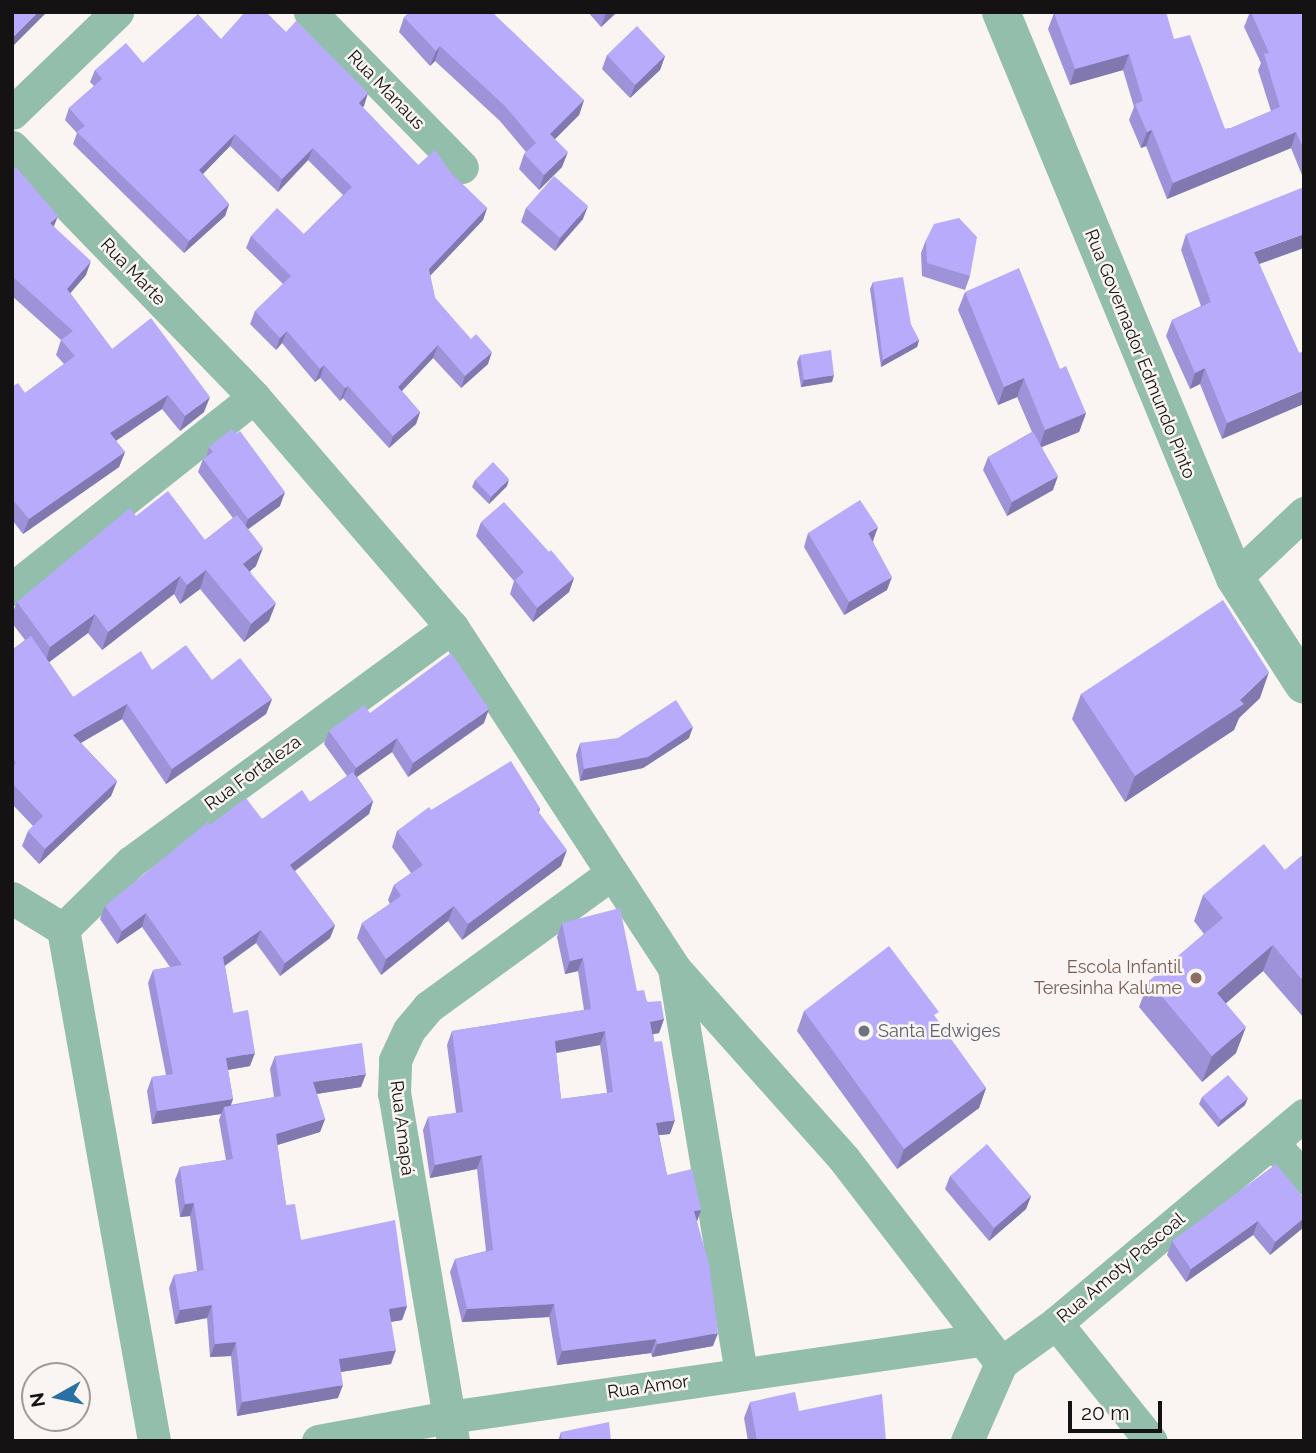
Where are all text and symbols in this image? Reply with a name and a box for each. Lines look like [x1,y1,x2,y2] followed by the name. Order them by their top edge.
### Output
[343,46,429,134] street label: Rua Manaus
[1080,226,1200,482] street label: Rua Governador Edmundo Pinto
[96,234,170,310] street label: Rua Marte
[201,731,305,815] street label: Rua Fortaleza
[1034,957,1182,1000] place label: Escola Infantil Teresinha Kalume
[1188,970,1204,986] marker: Escola Infantil Teresinha Kalume
[878,1020,1000,1042] place label: Santa Edwiges
[856,1023,872,1039] marker: Santa Edwiges
[385,1079,419,1177] street label: Rua Amapá
[1052,1208,1190,1328] street label: Rua Amoty Pascoal
[21,1362,91,1432] north arrow
[606,1371,690,1403] street label: Rua Amor
[1071,1386,1166,1430] scale bar
[25,1391,49,1409] text: N
[1081,1400,1129,1425] text: 20 m

